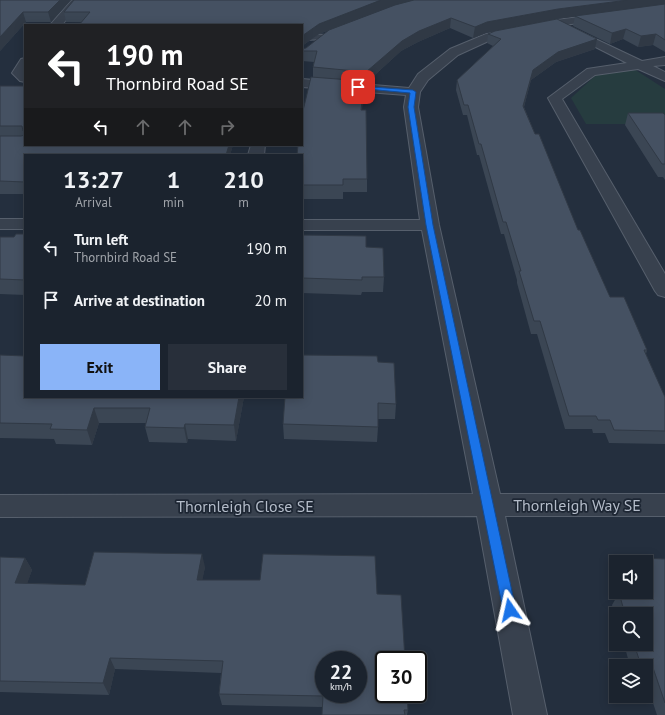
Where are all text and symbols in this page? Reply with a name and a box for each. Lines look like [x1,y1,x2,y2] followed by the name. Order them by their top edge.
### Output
[106,36,183,73] text: 190 m
[40,40,92,92] icon: left
[341,70,375,104] pin
[106,72,249,95] text: Thornbird Road SE
[347,76,369,98] icon: arrive
[90,116,112,138] icon: left
[132,116,154,138] icon: ahead
[174,116,196,138] icon: ahead
[216,116,238,138] icon: right
[63,164,124,195] text: 13:27
[167,164,180,195] text: 1
[223,164,264,195] text: 210
[75,194,112,211] text: Arrival
[163,194,184,211] text: min
[238,194,249,211] text: m
[74,230,128,249] text: Turn left
[40,237,62,259] icon: left
[246,239,287,258] text: 190 m
[74,249,177,266] text: Thornbird Road SE
[40,289,62,311] icon: arrive
[74,291,205,310] text: Arrive at destination
[254,291,287,310] text: 20 m
[40,344,160,390] button: Exit
[168,344,287,390] button: Share
[513,495,641,515] street label: Thornleigh Way SE
[176,496,314,516] street label: Thornleigh Close SE
[609,555,653,703] map controls
[609,555,653,599] button: sound
[489,589,531,631] position arrow
[609,607,653,651] button: search
[375,651,427,703] speed limit sign: 30
[330,659,352,685] text: 22
[609,659,653,703] button: layers
[330,680,352,693] text: km/h

